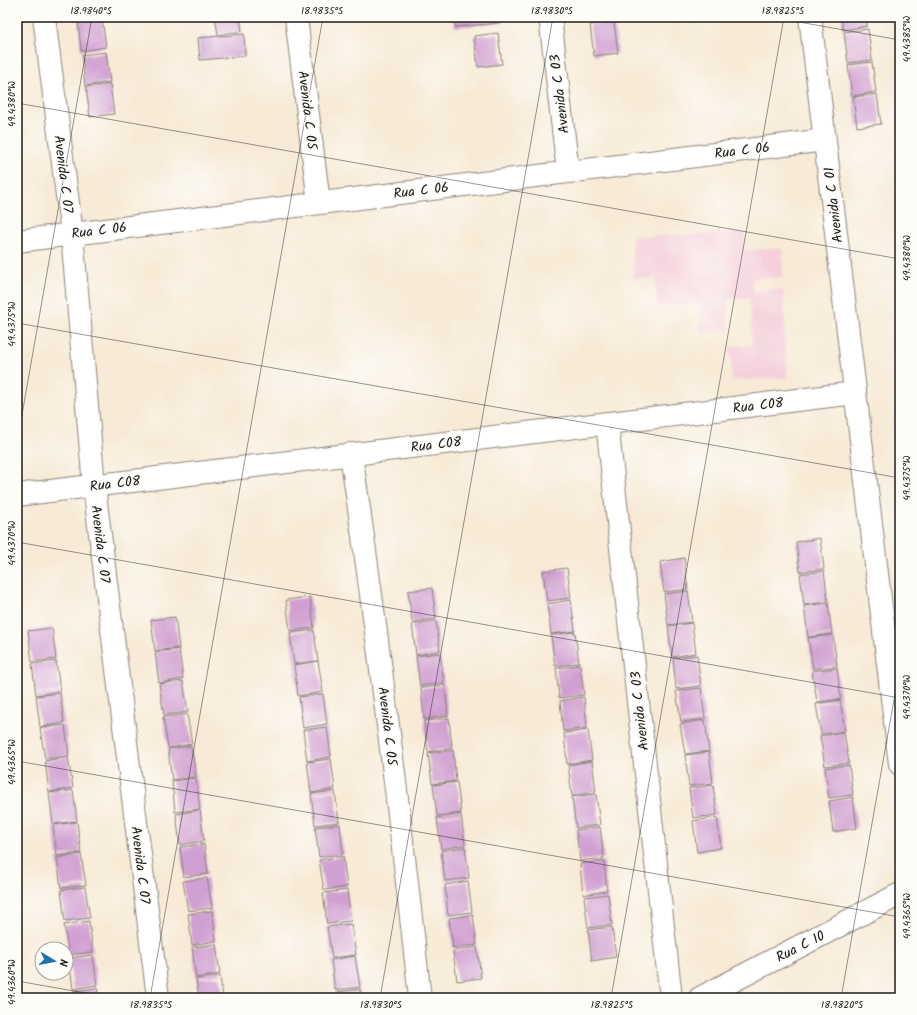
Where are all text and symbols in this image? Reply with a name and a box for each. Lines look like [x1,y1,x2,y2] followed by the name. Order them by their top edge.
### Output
[70,3,113,19] text: 18.9840°S
[301,3,344,19] text: 18.9835°S
[531,3,574,19] text: 18.9830°S
[762,3,805,19] text: 18.9825°S
[899,16,915,62] text: 49.4385°W
[544,53,576,135] street label: Avenida C 03
[291,69,323,152] street label: Avenida C 05
[4,81,20,127] text: 49.4380°W
[47,134,79,215] street label: Avenida C 07
[713,137,771,165] street label: Rua C 06
[818,166,850,244] street label: Avenida C 01
[392,177,450,205] street label: Rua C 06
[70,217,128,245] street label: Rua C 06
[899,235,915,281] text: 49.4380°W
[4,301,20,347] text: 49.4375°W
[732,392,785,420] street label: Rua C08
[410,431,463,459] street label: Rua C08
[899,455,915,501] text: 49.4375°W
[89,470,142,498] street label: Rua C08
[84,504,116,585] street label: Avenida C 07
[4,520,20,565] text: 49.4370°W
[625,670,655,752] street label: Avenida C 03
[899,674,915,719] text: 49.4370°W
[371,685,403,768] street label: Avenida C 05
[4,739,20,785] text: 49.4365°W
[124,825,156,906] street label: Avenida C 07
[899,893,915,939] text: 49.4365°W
[772,925,829,969] street label: Rua C 10
[34,941,74,981] north arrow
[53,958,72,968] text: N
[4,959,20,1005] text: 49.4360°W
[130,997,173,1013] text: 18.9835°S
[360,997,403,1013] text: 18.9830°S
[591,997,634,1013] text: 18.9825°S
[821,997,864,1013] text: 18.9820°S

